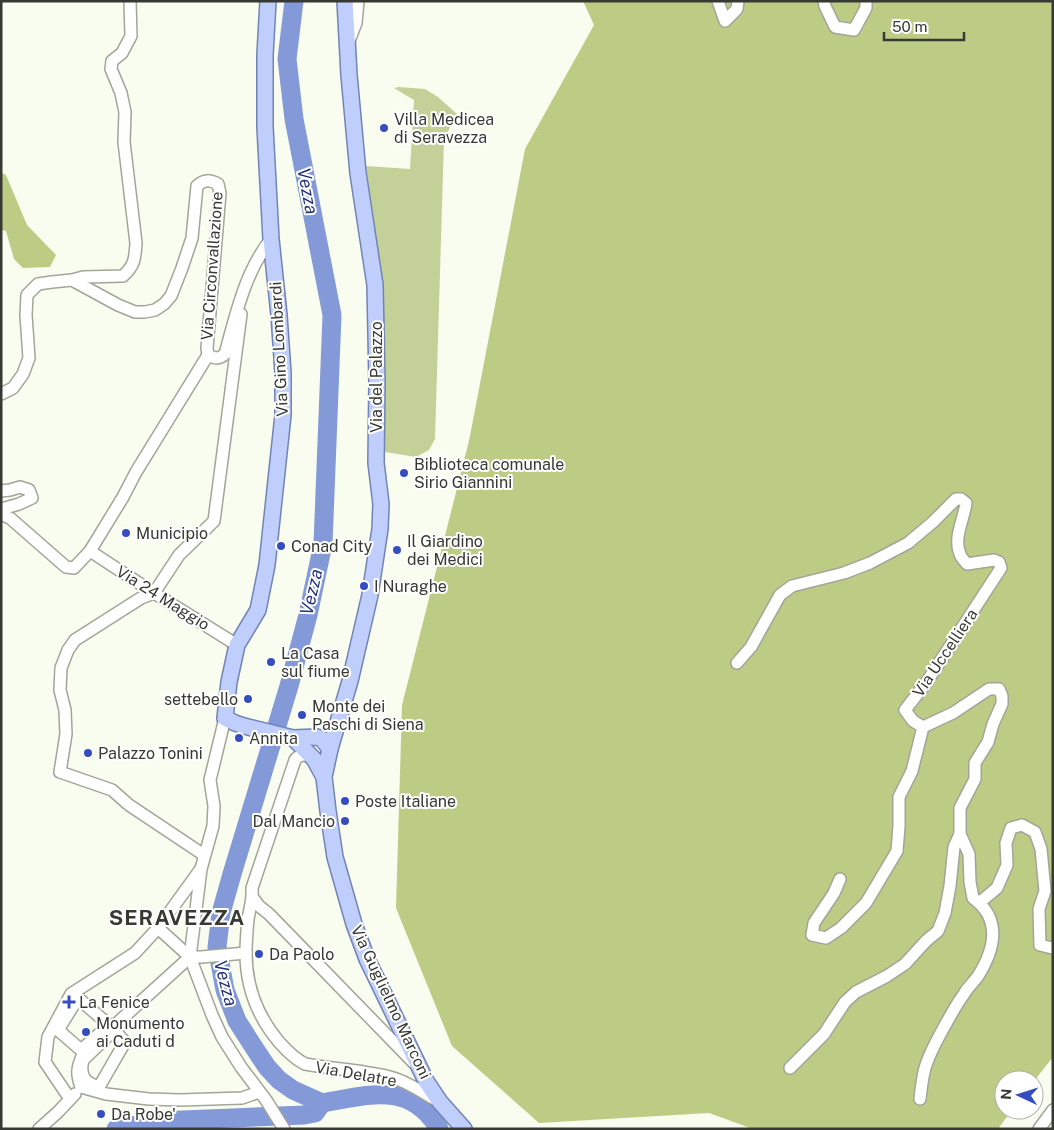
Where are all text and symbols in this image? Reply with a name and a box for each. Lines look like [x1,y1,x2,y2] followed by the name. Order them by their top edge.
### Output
[884,10,964,42] scale bar
[892,18,927,35] text: 50 m
[394,110,494,147] place label: Villa Medicea di Seravezza
[378,122,390,134] marker: Villa Medicea di Seravezza
[293,166,323,216] water label: Vezza
[197,191,227,341] street label: Via Circonvallazione
[266,281,292,417] street label: Via Gino Lombardi
[367,321,386,433] street label: Via del Palazzo
[414,455,564,492] place label: Biblioteca comunale Sirio Giannini
[398,467,410,479] marker: Biblioteca comunale Sirio Giannini
[136,524,208,543] place label: Municipio
[120,527,132,539] marker: Municipio
[407,532,483,569] place label: Il Giardino dei Medici
[291,537,373,556] place label: Conad City
[275,540,287,552] marker: Conad City
[391,544,403,556] marker: Il Giardino dei Medici
[113,562,213,634] street label: Via 24 Maggio
[296,567,326,617] water label: Vezza
[374,577,447,596] place label: I Nuraghe
[358,580,370,592] marker: I Nuraghe
[909,605,981,701] street label: Via Uccelliera
[281,644,350,681] place label: La Casa sul fiume
[265,656,277,668] marker: La Casa sul fiume
[164,690,238,709] place label: settebello
[242,693,254,705] marker: settebello
[312,697,424,734] place label: Monte dei Paschi di Siena
[296,709,308,721] marker: Monte dei Paschi di Siena
[249,729,298,748] place label: Annita
[233,732,245,744] marker: Annita
[98,744,203,763] place label: Palazzo Tonini
[82,747,94,759] marker: Palazzo Tonini
[355,792,456,811] place label: Poste Italiane
[339,795,351,807] marker: Poste Italiane
[253,812,335,831] place label: Dal Mancio
[339,815,351,827] marker: Dal Mancio
[109,905,245,930] district label: SERAVEZZA
[347,922,435,1082] street label: Via Guglielmo Marconi
[269,945,334,964] place label: Da Paolo
[253,948,265,960] marker: Da Paolo
[210,958,242,1008] water label: Vezza
[79,993,150,1012] place label: La Fenice
[63,996,75,1008] marker: La Fenice
[96,1014,185,1051] place label: Monumento ai Caduti d
[80,1026,92,1038] marker: Monumento ai Caduti d
[314,1057,398,1091] street label: Via Delatre
[994,1070,1044,1120] north arrow
[998,1088,1014,1100] text: N
[111,1105,176,1124] place label: Da Robe'
[95,1108,107,1120] marker: Da Robe'

